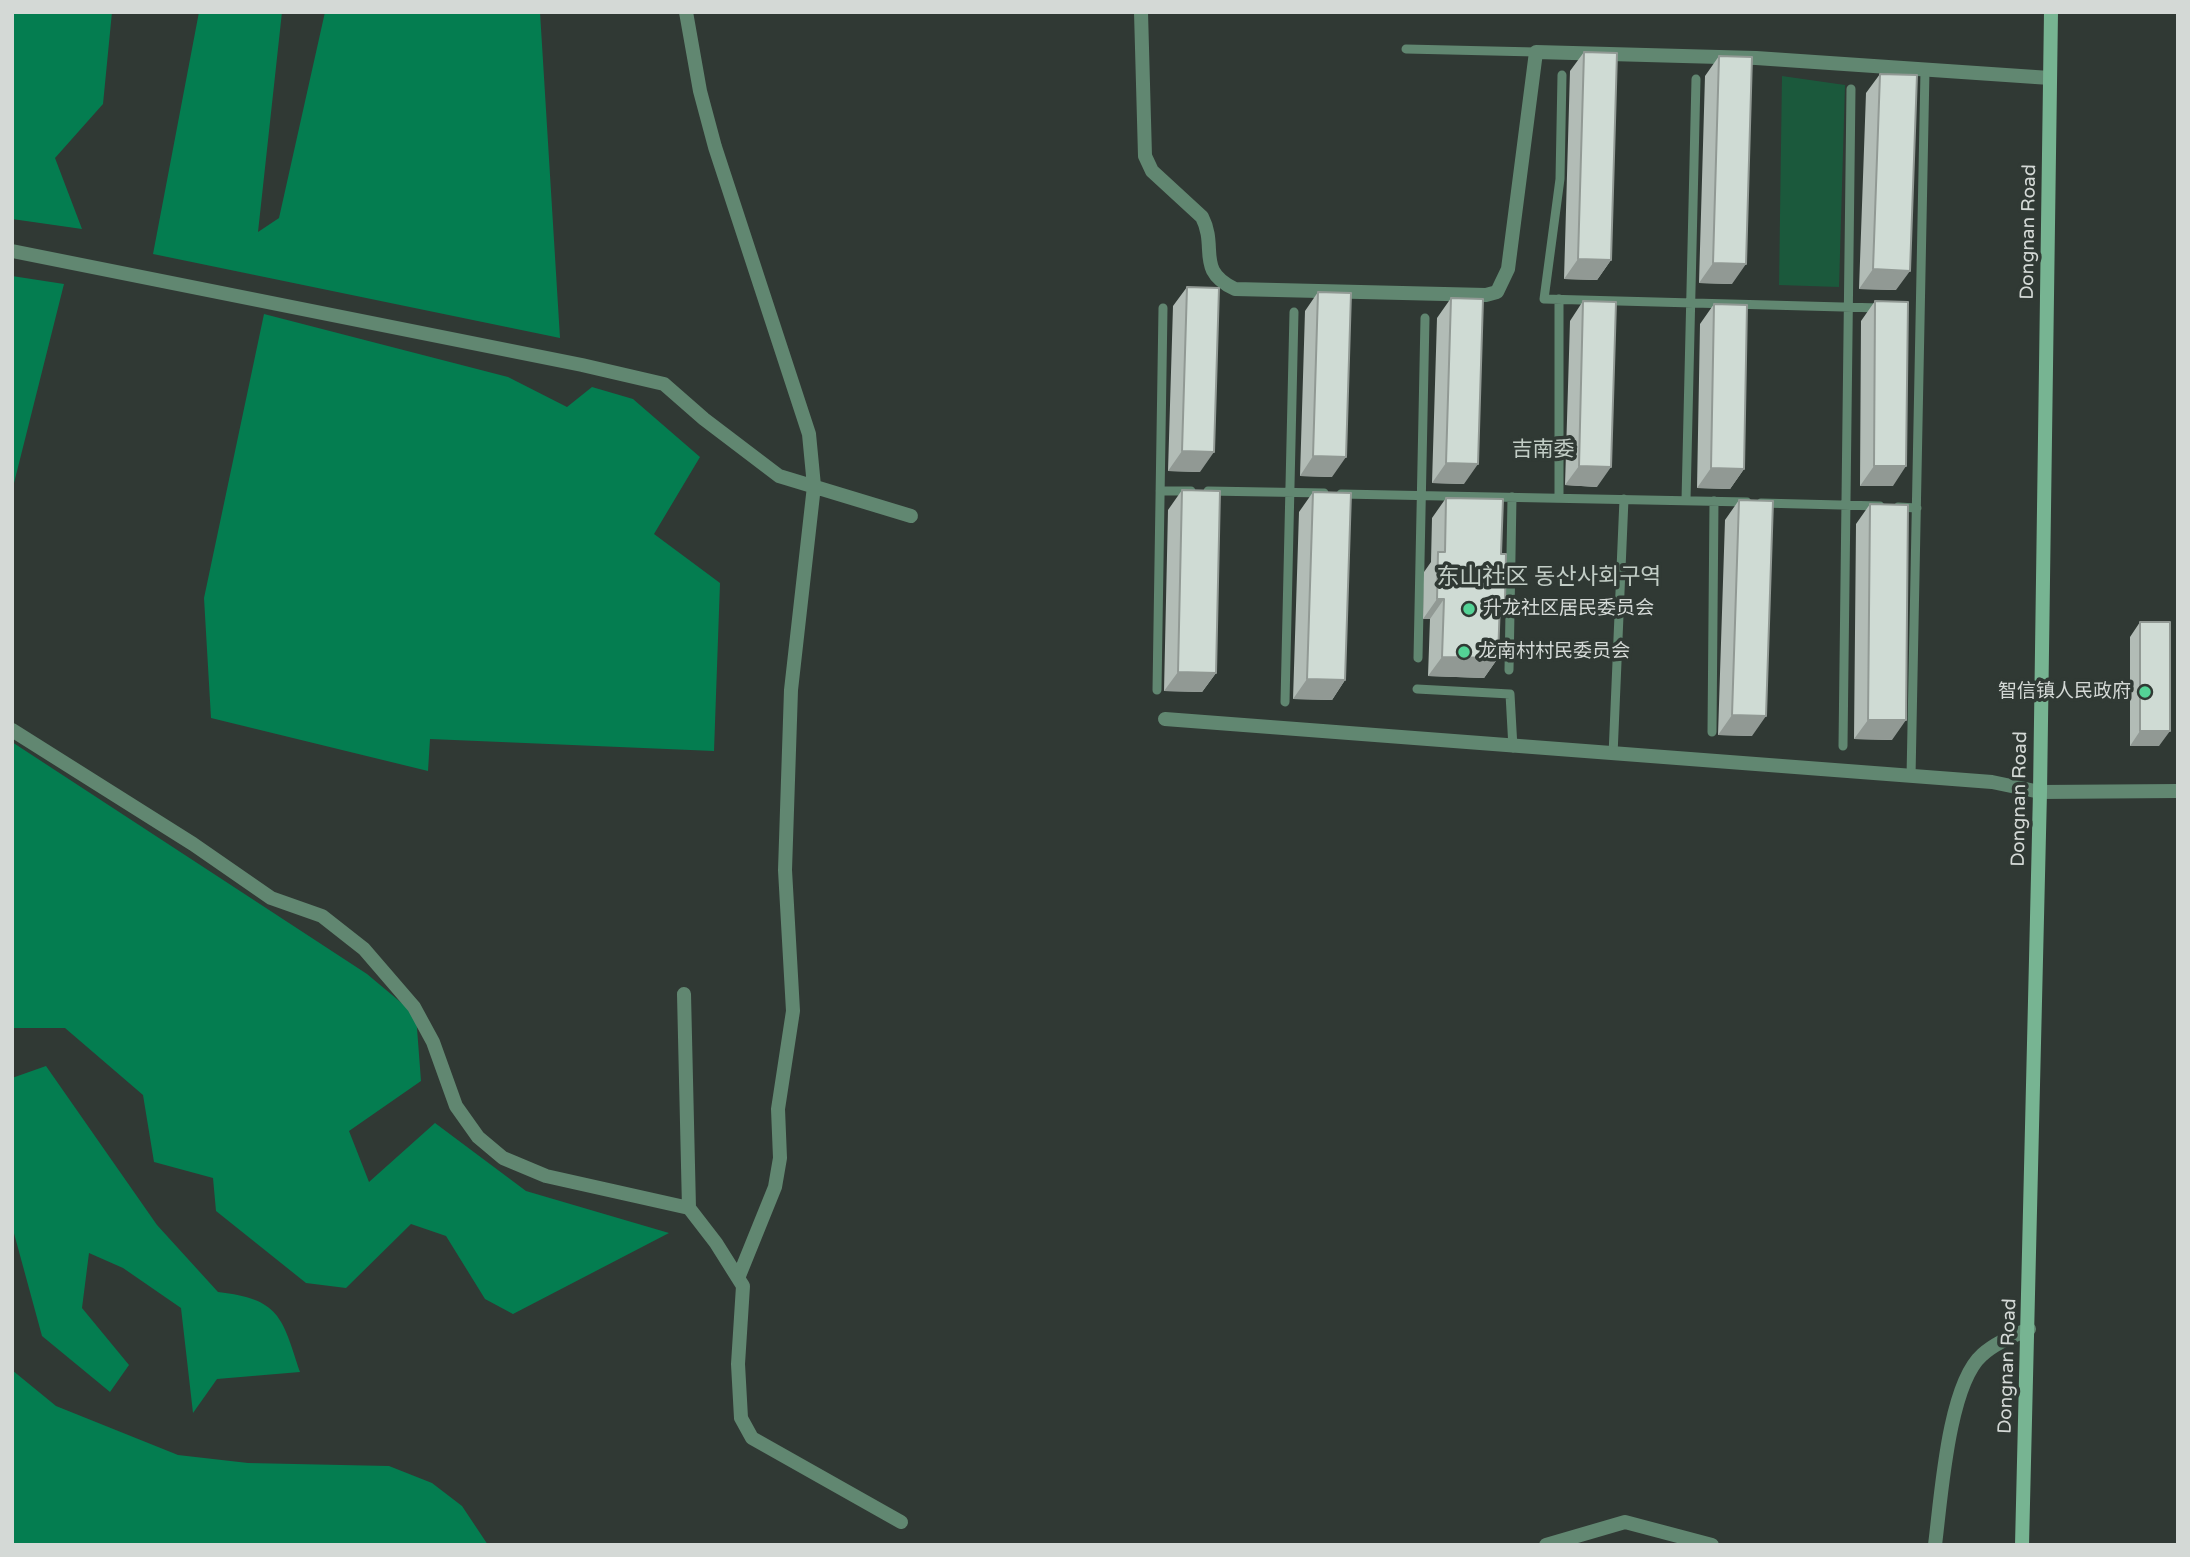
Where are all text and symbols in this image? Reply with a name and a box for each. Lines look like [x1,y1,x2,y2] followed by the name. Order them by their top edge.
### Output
[2016,164,2042,300] street label: Dongnan Road
[1512,437,1574,463] district label: 吉南委
[1437,564,1661,592] district label: 东山社区 동산사회구역
[1483,598,1654,620] place label: 升龙社区居民委员会
[1461,601,1477,617] marker: 升龙社区居民委员会
[1478,641,1630,663] place label: 龙南村村民委员会
[1456,644,1472,660] marker: 龙南村村民委员会
[1998,681,2131,703] place label: 智信镇人民政府
[2137,684,2153,700] marker: 智信镇人民政府
[2007,731,2033,867] street label: Dongnan Road
[1994,1298,2022,1434] street label: Dongnan Road

